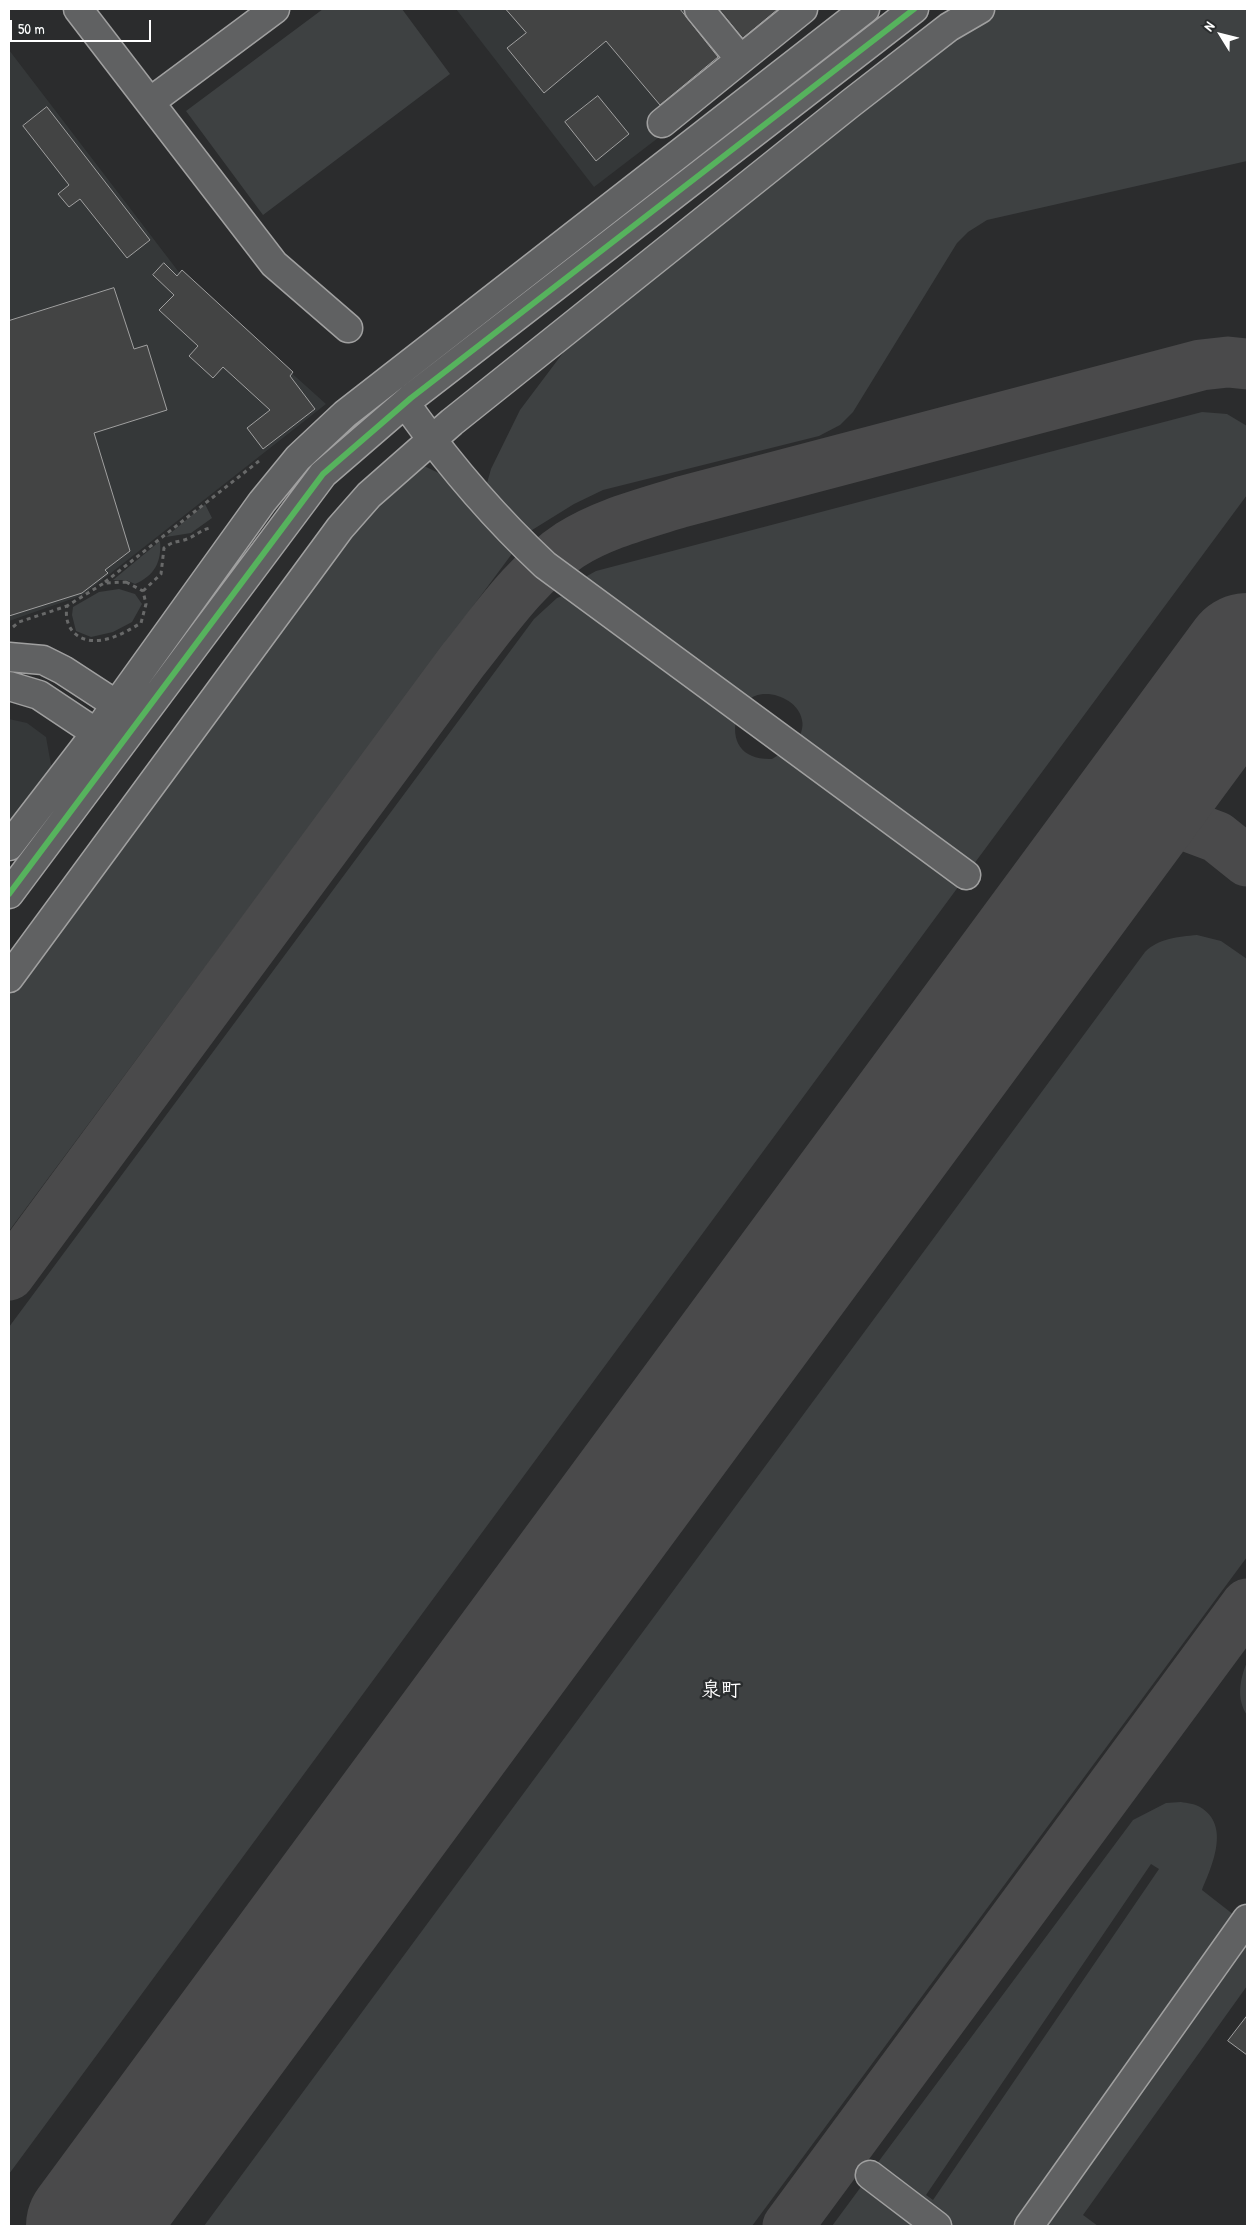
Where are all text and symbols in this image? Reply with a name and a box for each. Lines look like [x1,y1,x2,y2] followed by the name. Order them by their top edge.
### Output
[12,10,154,42] scale bar
[1196,10,1246,60] north arrow
[1199,17,1218,34] text: N
[18,18,45,39] text: 50 m
[701,1679,741,1703] district label: 泉町

